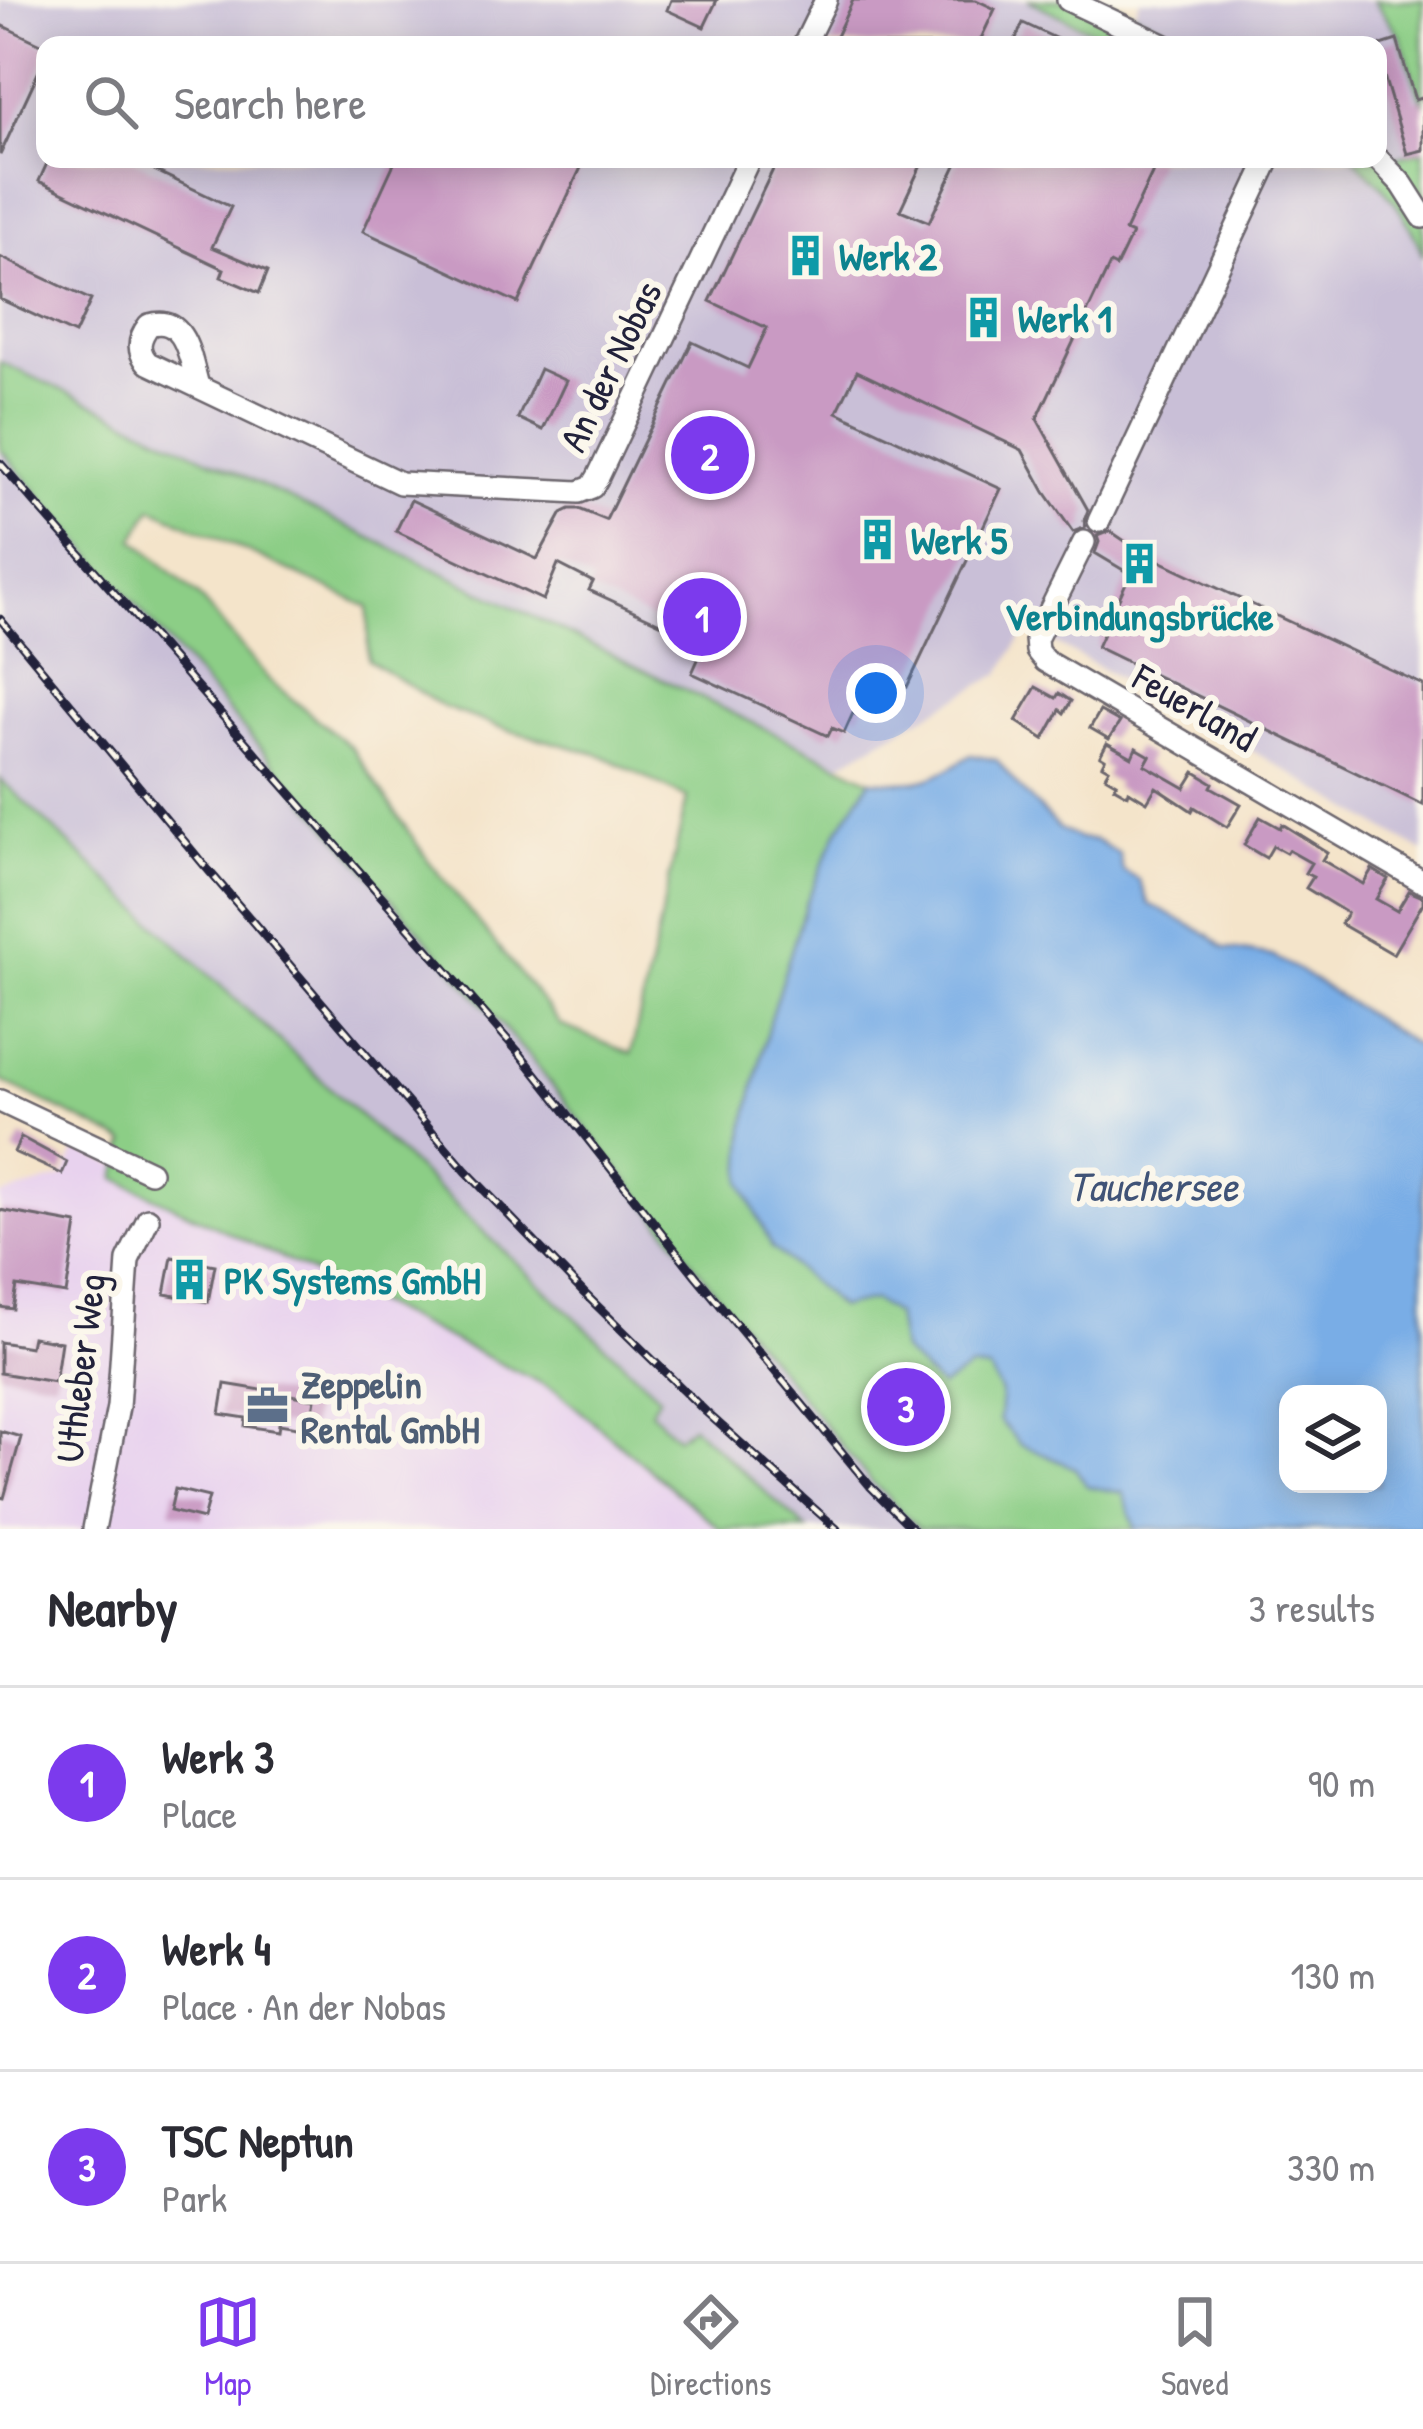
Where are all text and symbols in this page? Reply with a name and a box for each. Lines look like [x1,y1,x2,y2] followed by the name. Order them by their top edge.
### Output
[36,36,1387,168] search box
[78,69,144,135] icon: search
[174,72,366,133] text: Search here
[839,229,938,282] place label: Werk 2
[782,233,828,279] building icon: Werk 2
[546,272,674,460] street label: An der Nobas
[1018,291,1112,344] place label: Werk 1
[961,295,1007,341] building icon: Werk 1
[671,410,749,500] pin: 2
[911,513,1008,566] place label: Werk 5
[854,517,900,563] building icon: Werk 5
[1116,541,1162,587] building icon: Verbindungsbrücke
[663,572,741,662] pin: 1
[1004,589,1274,643] place label: Verbindungsbrücke
[1123,649,1267,763] street label: Feuerland
[846,663,906,723] your location
[1068,1157,1240,1214] water label: Tauchersee
[224,1253,481,1307] place label: PK Systems GmbH
[167,1257,213,1303] building icon: PK Systems GmbH
[42,1271,117,1465] street label: Uthleber Weg
[301,1357,479,1455] place label: Zeppelin Rental GmbH
[867,1362,945,1452] pin: 3
[244,1383,290,1429] office icon: Zeppelin Rental GmbH
[1279,1385,1387,1493] map controls
[1279,1385,1387,1493] button: layers
[48,1573,178,1642] text: Nearby
[1249,1581,1375,1634] text: 3 results
[162,1726,274,1787] text: Werk 3
[80,1756,94,1809] text: 1
[1308,1756,1375,1809] text: 90 m
[162,1787,237,1840] text: Place
[162,1918,271,1979] text: Werk 4
[78,1948,96,2001] text: 2
[1290,1948,1375,2001] text: 130 m
[162,1979,446,2032] text: Place · An der Nobas
[162,2110,354,2171] text: TSC Neptun
[78,2140,96,2193] text: 3
[1287,2140,1375,2193] text: 330 m
[162,2171,227,2224] text: Park
[195,2289,261,2405] tab: Map
[650,2289,772,2405] tab: Directions
[1161,2289,1228,2405] tab: Saved

